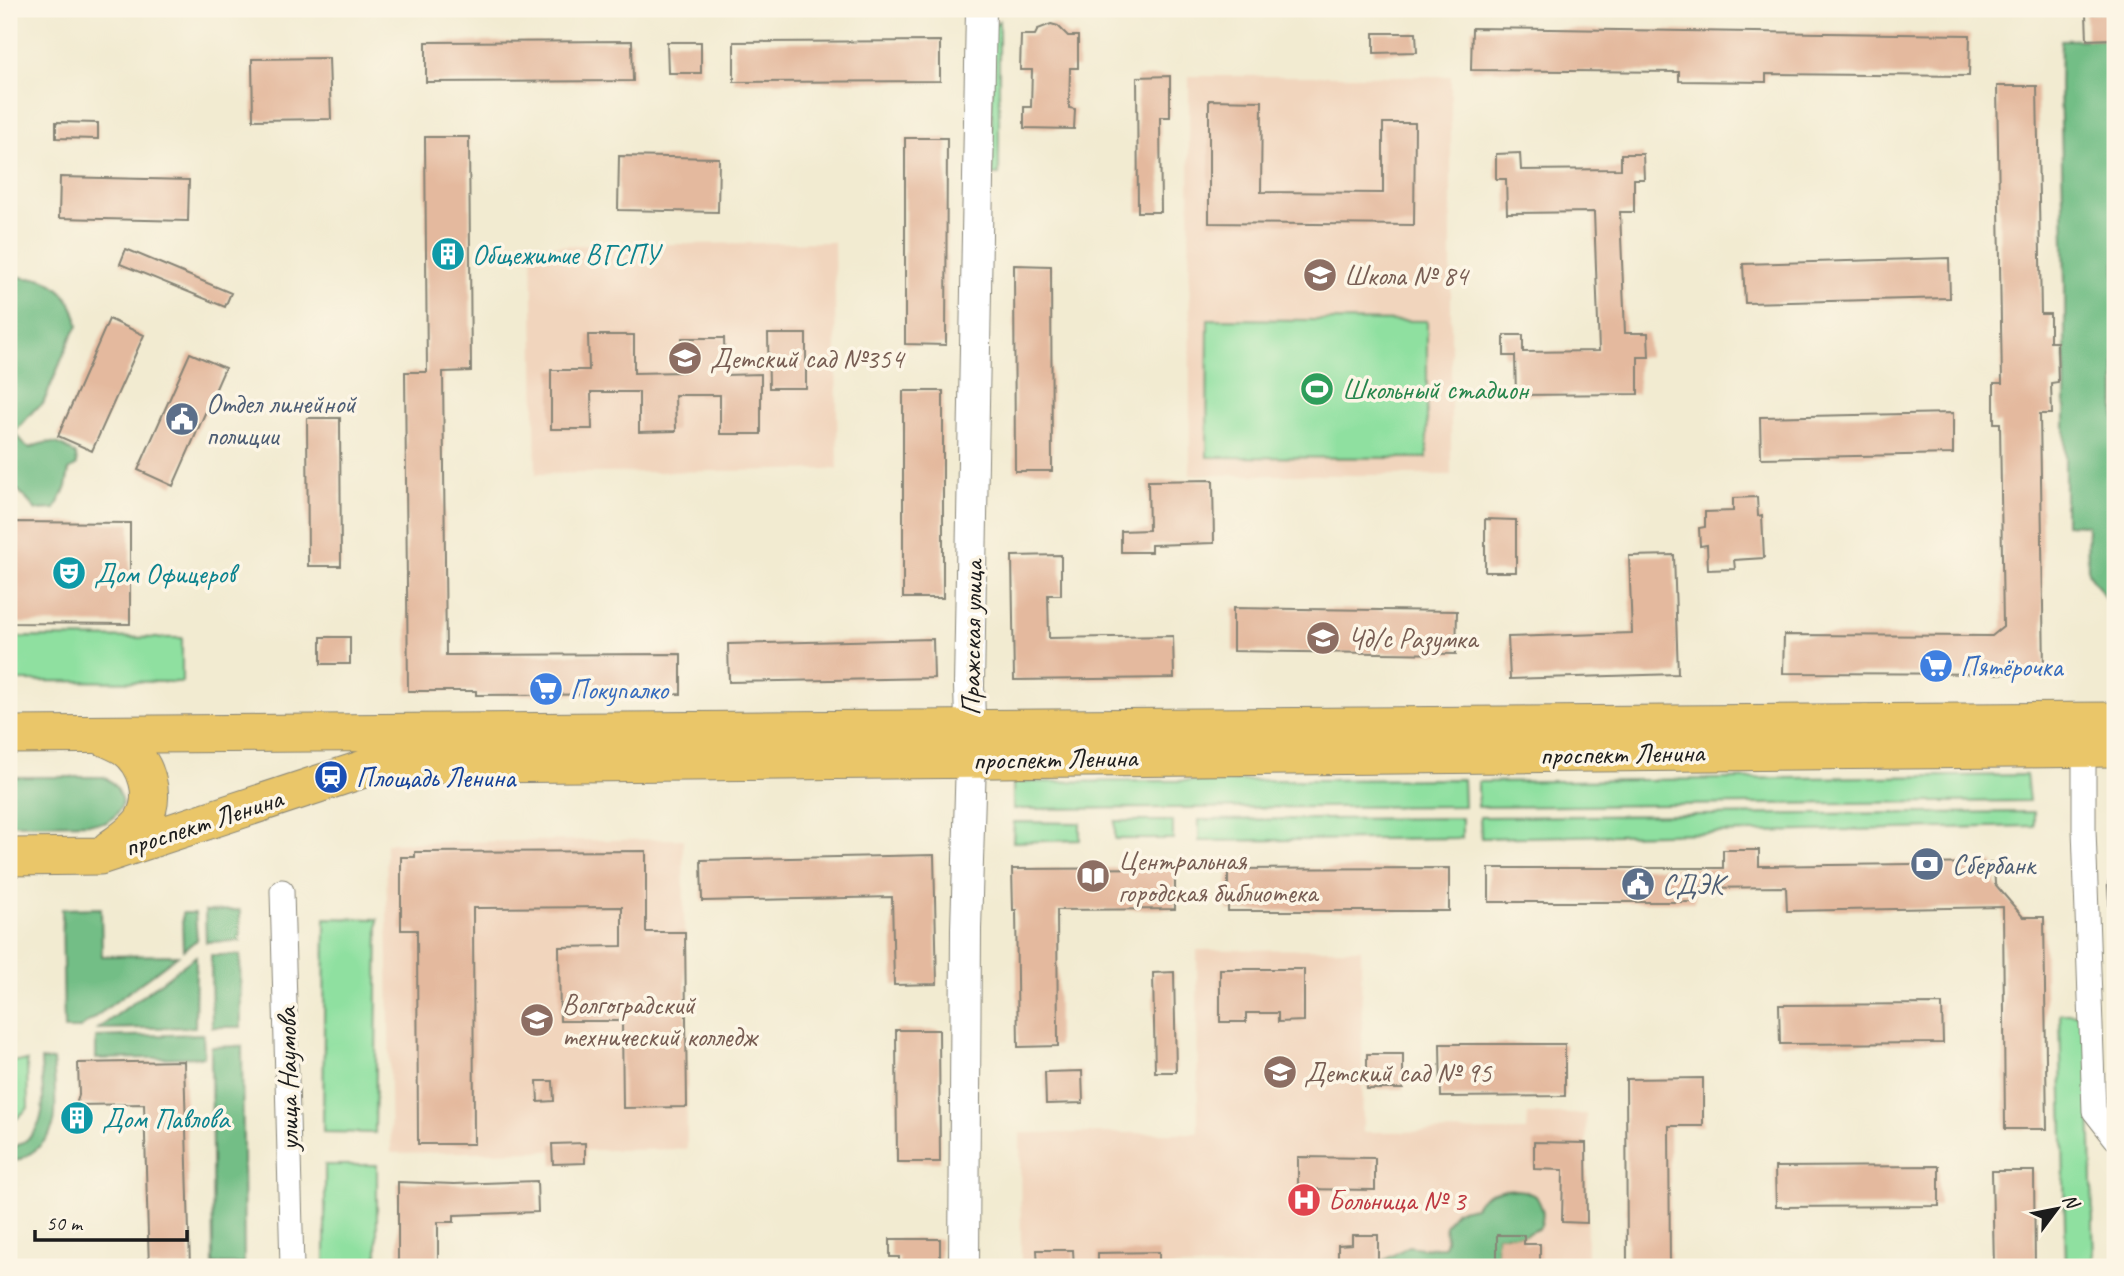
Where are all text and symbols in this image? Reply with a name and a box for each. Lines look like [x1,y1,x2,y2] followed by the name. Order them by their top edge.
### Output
[429,235,467,273] building icon: Общежитие ВГСПУ
[472,237,664,272] place label: Общежитие ВГСПУ
[1301,256,1339,294] school or university icon: Школа № 84
[1344,258,1470,293] place label: Школа № 84
[666,339,704,377] school or university icon: Детский сад №354
[710,341,906,376] place label: Детский сад №354
[1298,370,1336,408] sports icon: Школьный стадион
[1342,372,1530,407] place label: Школьный стадион
[206,386,357,453] place label: Отдел линейной полиции
[163,400,201,438] public building icon: Отдел линейной полиции
[50,554,88,592] theatre icon: Дом Офицеров
[94,556,240,591] place label: Дом Офицеров
[953,558,990,716] street label: Пражская улица
[1304,619,1342,657] school or university icon: Чд/с Разумка
[1348,621,1480,656] place label: Чд/с Разумка
[1917,647,1955,685] supermarket icon: Пятёрочка
[1960,649,2064,684] place label: Пятёрочка
[527,670,565,708] supermarket icon: Покупалко
[570,672,670,707] place label: Покупалко
[1540,735,1706,772] street label: проспект Ленина
[973,740,1139,777] street label: проспект Ленина
[312,758,350,796] station icon: Площадь Ленина
[356,760,517,795] place label: Площадь Ленина
[120,780,288,865] street label: проспект Ленина
[1118,843,1320,910] place label: Центральная городская библиотека
[1908,845,1946,883] bank icon: Сбербанк
[1952,847,2038,882] place label: Сбербанк
[1074,857,1112,895] library icon: Центральная городская библиотека
[1619,865,1657,903] public building icon: СДЭК
[1662,867,1729,902] place label: СДЭК
[562,987,759,1054] place label: Волгоградский технический колледж
[518,1001,556,1039] school or university icon: Волгоградский технический колледж
[269,1005,306,1153] street label: улица Наумова
[1261,1053,1299,1091] school or university icon: Детский сад № 95
[1304,1055,1493,1090] place label: Детский сад № 95
[58,1099,96,1137] building icon: Дом Павлова
[102,1101,231,1136] place label: Дом Павлова
[2022,1174,2092,1244] north arrow
[1285,1181,1323,1219] hospital icon: Больница № 3
[1328,1183,1468,1218] place label: Больница № 3
[2057,1189,2086,1215] text: N
[35,1199,187,1243] scale bar
[46,1210,84,1236] text: 50 m

